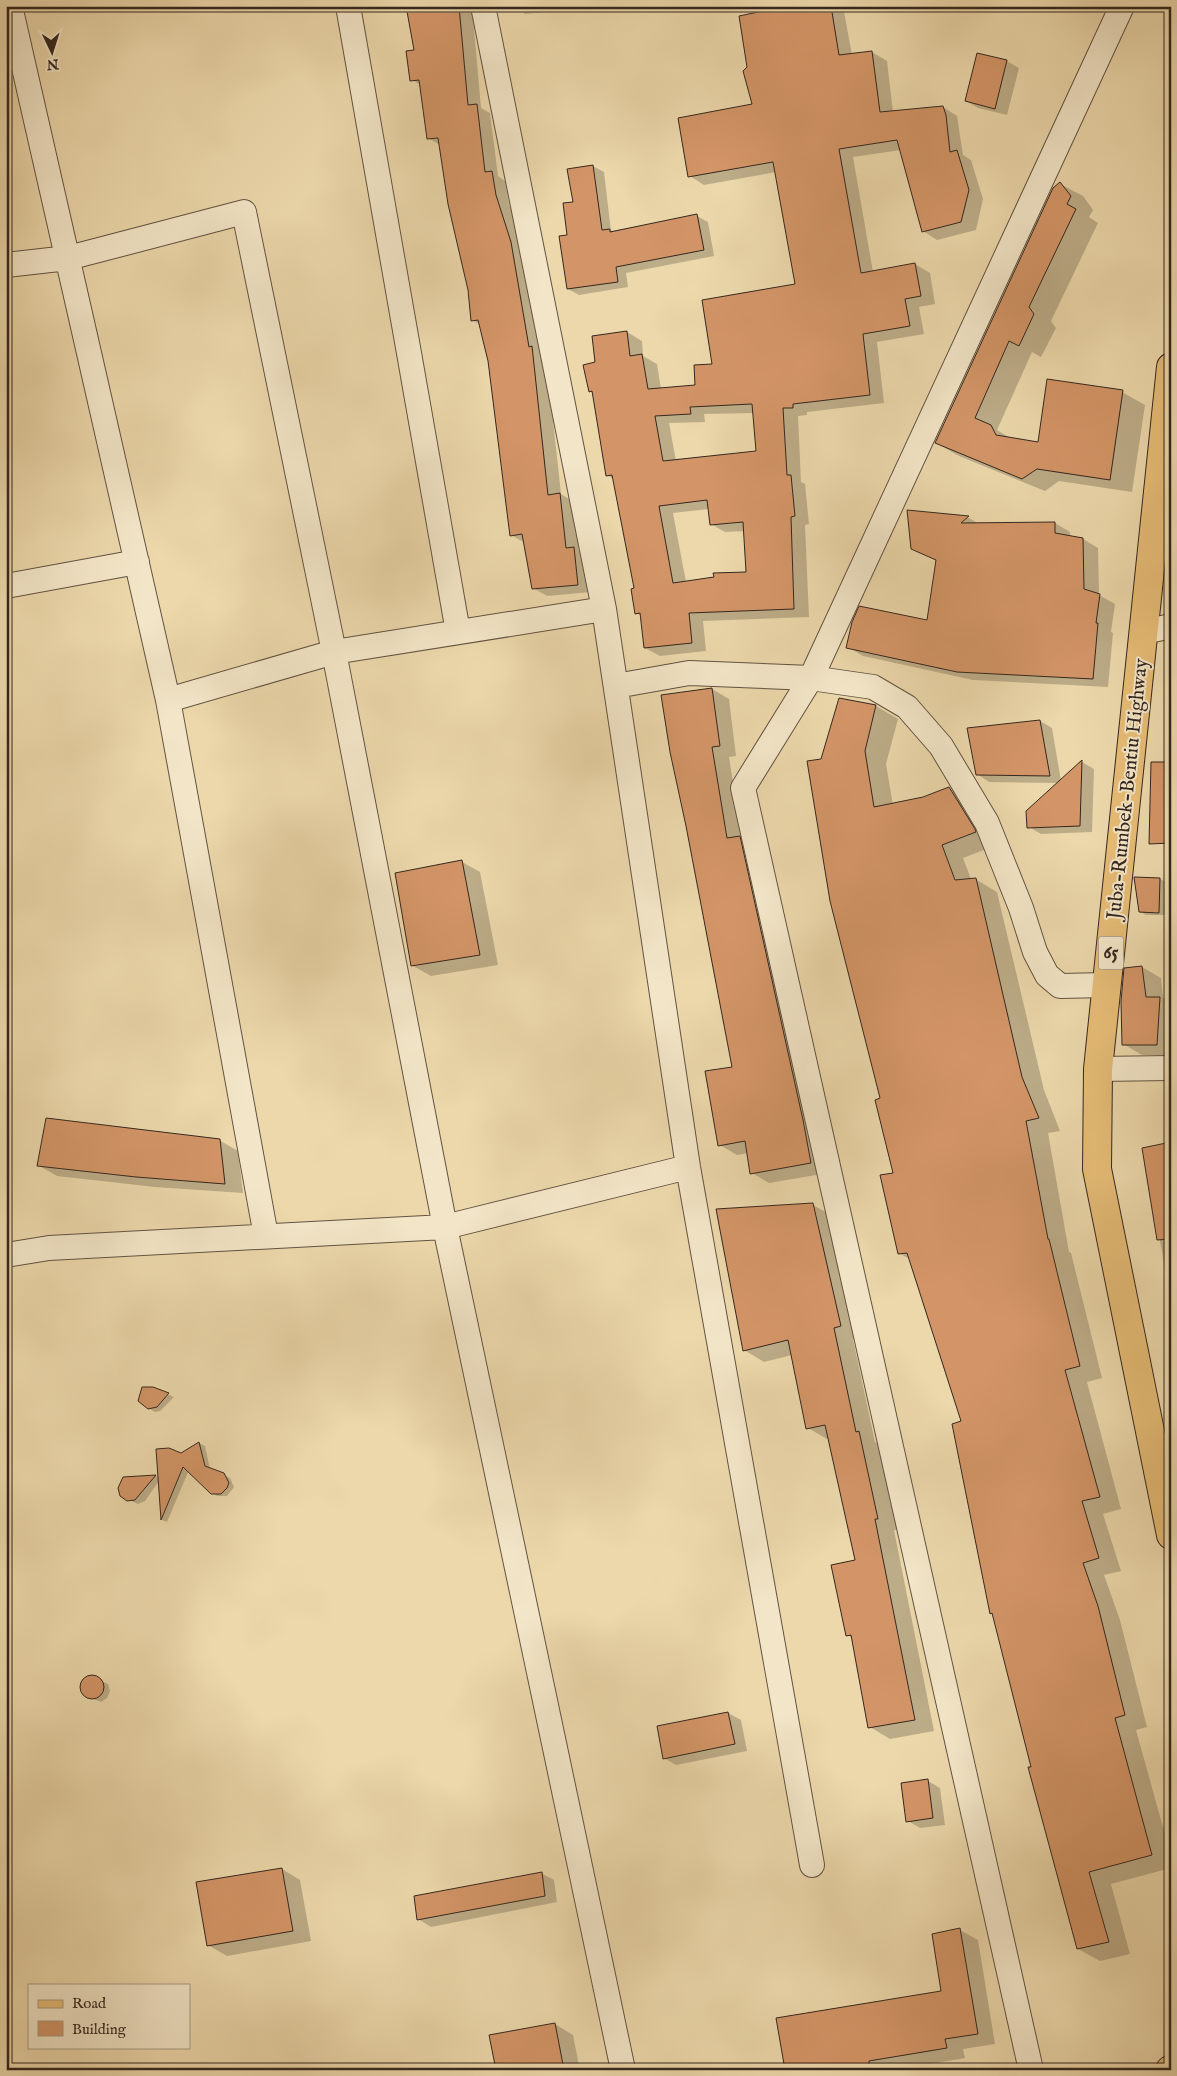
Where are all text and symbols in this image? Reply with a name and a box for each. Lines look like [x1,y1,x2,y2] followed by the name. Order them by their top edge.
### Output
[28,28,78,78] north arrow
[46,55,61,73] text: N
[1102,657,1154,923] street label: Juba-Rumbek-Bentiu Highway
[1098,936,1124,970] road number: 65
[28,1984,190,2048] legend
[72,1994,107,2013] text: Road
[72,2020,127,2039] text: Building

